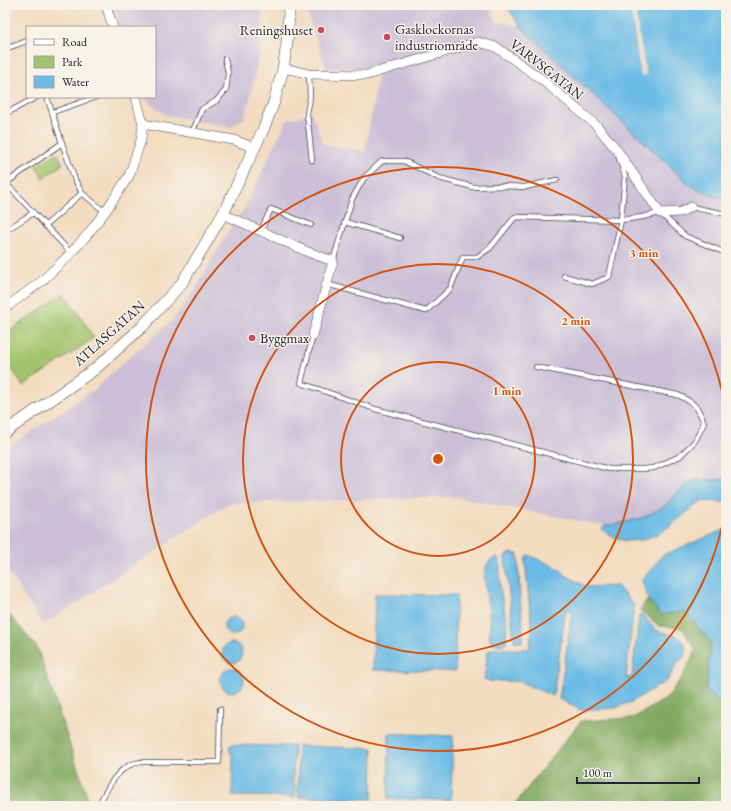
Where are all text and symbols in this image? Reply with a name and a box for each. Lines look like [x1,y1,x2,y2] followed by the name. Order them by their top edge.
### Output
[395,20,478,54] place label: Gasklockornas industriområde
[240,21,314,39] place label: Reningshuset
[316,25,326,35] marker: Reningshuset
[26,26,156,98] legend
[382,32,392,42] marker: Gasklockornas industriområde
[62,34,88,50] text: Road
[507,35,587,103] street label: VARVSGATAN
[62,54,83,70] text: Park
[62,74,89,90] text: Water
[629,245,659,261] text: 3 min
[69,296,148,370] street label: ATLASGATAN
[561,313,591,329] text: 2 min
[260,329,309,347] place label: Byggmax
[247,333,257,343] marker: Byggmax
[492,383,522,399] text: 1 min
[431,452,445,466] centre of rings
[577,759,699,785] scale bar
[583,765,613,781] text: 100 m

